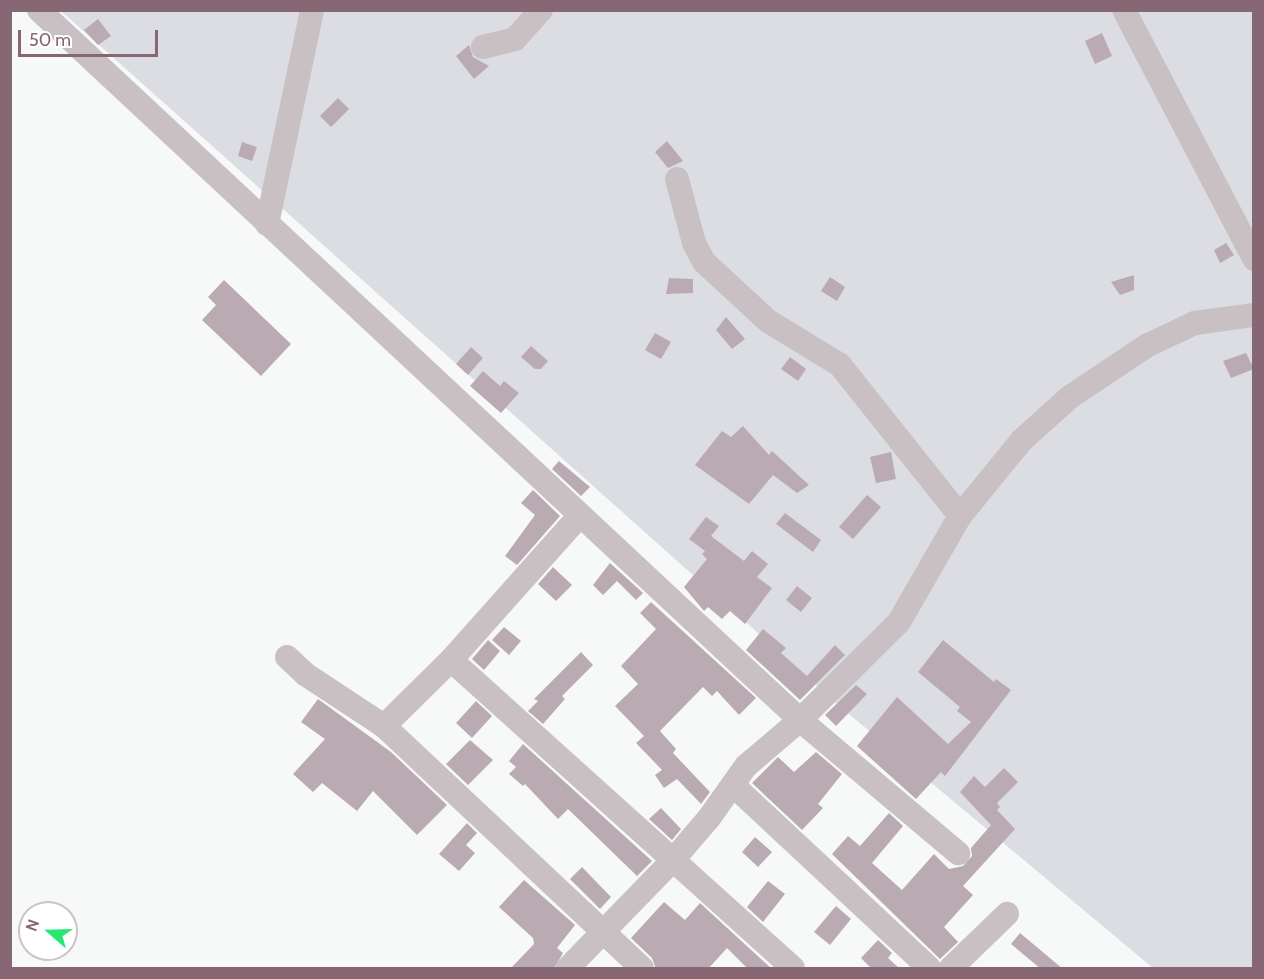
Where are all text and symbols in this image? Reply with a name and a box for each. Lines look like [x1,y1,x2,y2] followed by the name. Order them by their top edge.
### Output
[21,18,160,56] scale bar
[29,29,71,51] text: 50 m
[18,901,78,961] north arrow
[22,917,43,934] text: N

